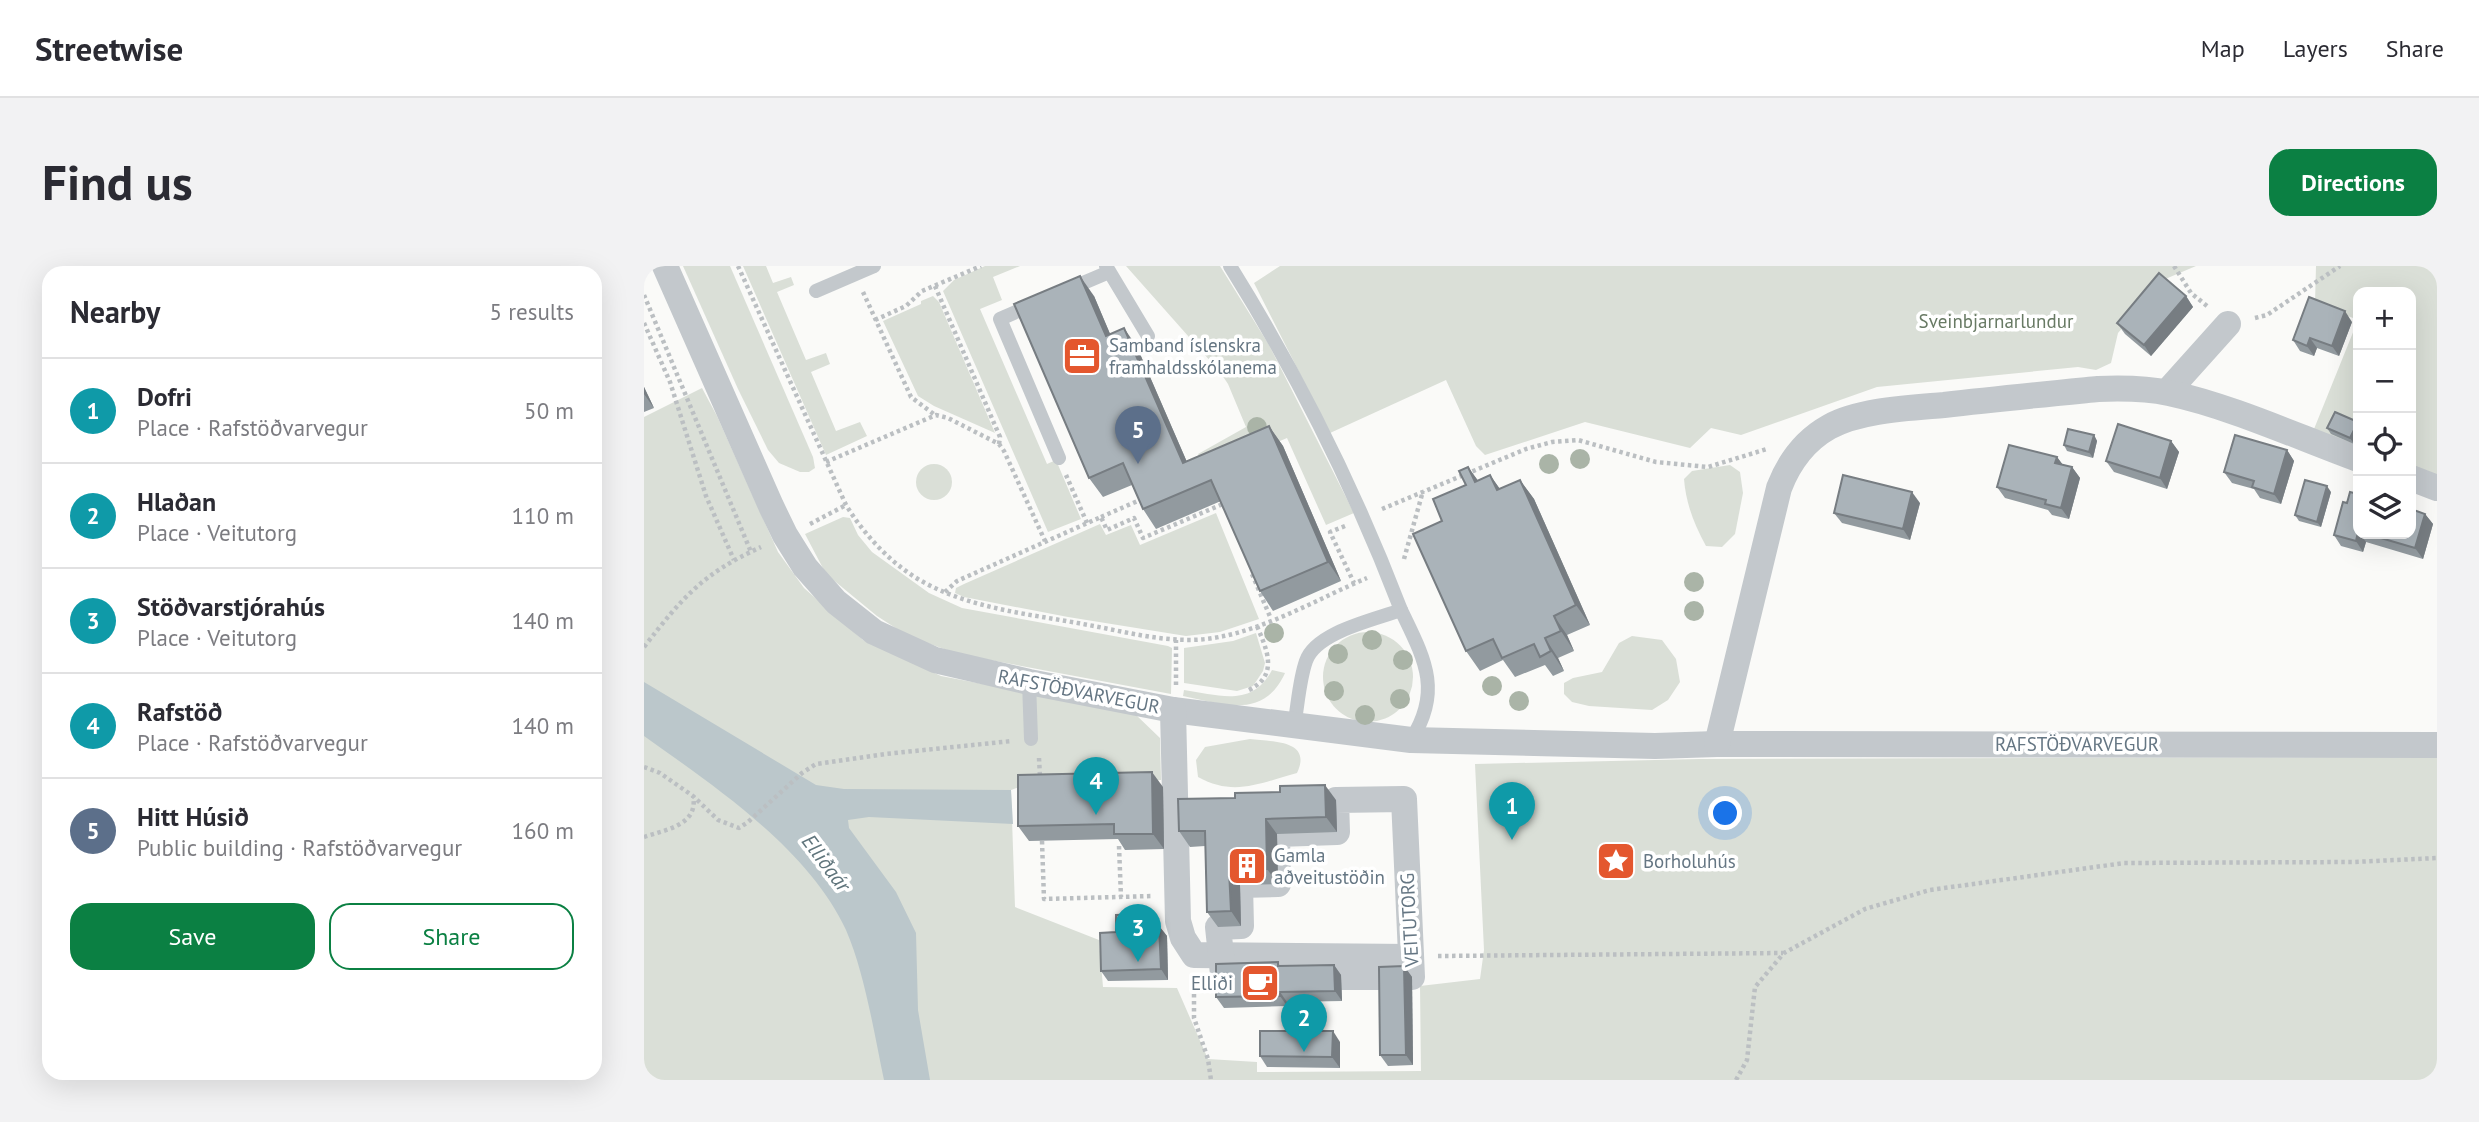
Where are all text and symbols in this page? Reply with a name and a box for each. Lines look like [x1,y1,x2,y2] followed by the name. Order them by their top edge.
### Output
[35,27,183,70] text: Streetwise
[2201,33,2245,64] text: Map
[2283,33,2348,64] text: Layers
[2386,33,2444,64] text: Share
[2269,149,2437,216] button: Directions
[42,150,193,214] text: Find us
[2353,287,2416,539] map controls
[2353,287,2416,350] button: +
[70,292,160,331] text: Nearby
[490,297,574,326] text: 5 results
[1919,309,2074,333] park label: Sveinbjarnarlundur
[1109,333,1277,379] place label: Samband íslenskra framhaldsskólanema
[1061,335,1103,377] office icon: Samband íslenskra framhaldsskólanema
[2353,350,2416,413] button: −
[137,380,192,413] text: Dofri
[86,396,100,425] text: 1
[524,396,574,425] text: 50 m
[1115,406,1161,464] pin: 5
[137,413,368,442] text: Place · Rafstöðvarvegur
[2353,413,2416,476] button: locate
[2353,476,2416,539] button: layers
[137,485,216,518] text: Hlaðan
[86,501,100,530] text: 2
[512,501,574,530] text: 110 m
[137,518,297,547] text: Place · Veitutorg
[137,590,325,623] text: Stöðvarstjórahús
[86,606,100,635] text: 3
[512,606,574,635] text: 140 m
[137,623,297,652] text: Place · Veitutorg
[996,664,1162,718] street label: RAFSTÖÐVARVEGUR
[137,695,222,728] text: Rafstöð
[86,711,100,740] text: 4
[512,711,574,740] text: 140 m
[137,728,368,757] text: Place · Rafstöðvarvegur
[1995,732,2159,756] street label: RAFSTÖÐVARVEGUR
[1073,757,1119,815] pin: 4
[1489,782,1535,840] pin: 1
[1708,796,1742,830] your location
[137,800,249,833] text: Hitt Húsið
[86,816,100,845] text: 5
[512,816,574,845] text: 160 m
[796,829,858,899] water label: Elliðaár
[137,833,462,862] text: Public building · Rafstöðvarvegur
[1595,840,1637,882] place icon: Borholuhús
[1274,843,1385,889] place label: Gamla aðveitustöðin
[1226,845,1268,887] building icon: Gamla aðveitustöðin
[1643,849,1736,873] place label: Borholuhús
[1395,872,1424,969] street label: VEITUTORG
[70,903,315,970] button: Save
[329,903,574,970] button: Share
[1115,904,1161,962] pin: 3
[1239,962,1281,1004] cafe icon: Elliði
[1191,971,1233,995] place label: Elliði
[1281,994,1327,1052] pin: 2

